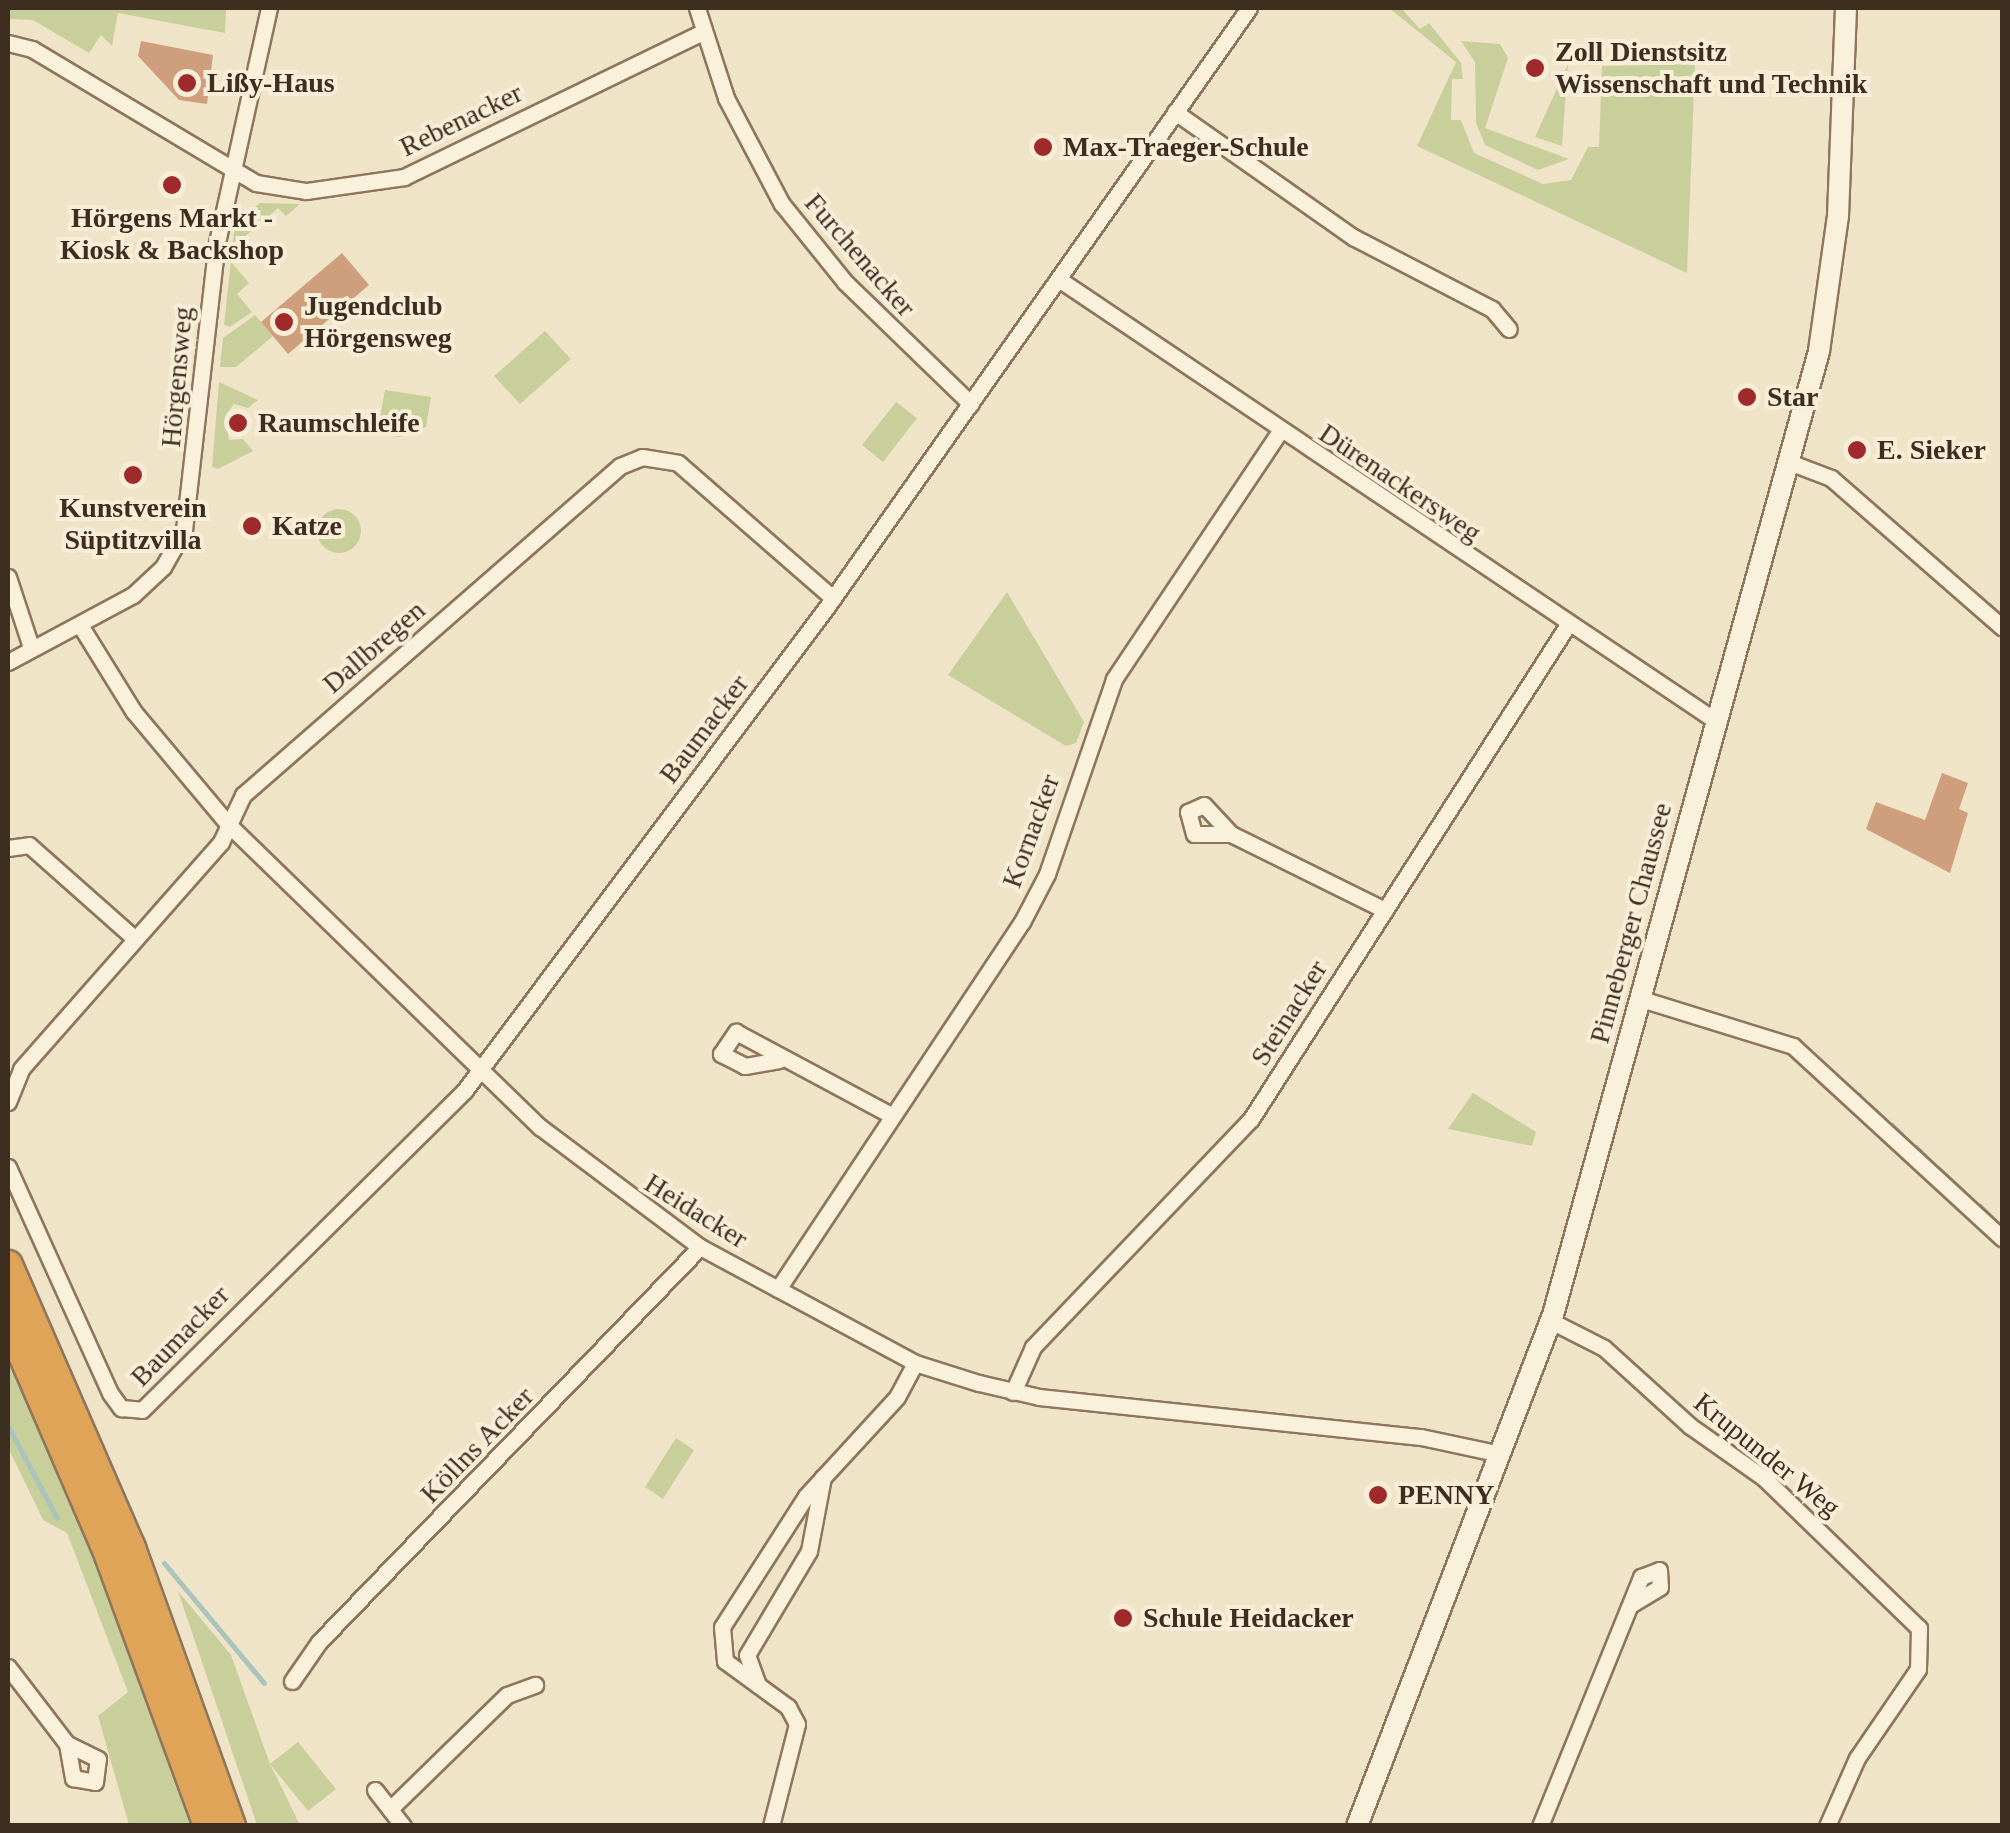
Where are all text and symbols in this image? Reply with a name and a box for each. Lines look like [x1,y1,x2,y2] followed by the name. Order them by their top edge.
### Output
[1555,35,1868,101] place label: Zoll Dienstsitz Wissenschaft und Technik
[1524,57,1546,79] marker: Zoll Dienstsitz Wissenschaft und Technik
[207,66,335,100] place label: Lißy-Haus
[176,72,198,94] marker: Lißy-Haus
[394,76,528,164] street label: Rebenacker
[1063,130,1309,164] place label: Max-Traeger-Schule
[1032,136,1054,158] marker: Max-Traeger-Schule
[161,174,183,196] marker: Hörgens Markt - Kiosk & Backshop
[797,186,923,324] street label: Furchenacker
[60,201,284,267] place label: Hörgens Markt - Kiosk & Backshop
[304,289,452,355] place label: Jugendclub Hörgensweg
[154,305,200,449] street label: Hörgensweg
[273,311,295,333] marker: Jugendclub Hörgensweg
[1767,380,1818,414] place label: Star
[1736,386,1758,408] marker: Star
[258,406,420,440] place label: Raumschleife
[227,412,249,434] marker: Raumschleife
[1313,416,1487,550] street label: Dürenackersweg
[1877,433,1986,467] place label: E. Sieker
[1846,439,1868,461] marker: E. Sieker
[122,464,144,486] marker: Kunstverein Süptitzvilla
[59,491,207,557] place label: Kunstverein Süptitzvilla
[272,509,342,543] place label: Katze
[241,515,263,537] marker: Katze
[316,594,432,700] street label: Dallbregen
[652,668,756,790] street label: Baumacker
[995,770,1067,892] street label: Kornacker
[1583,799,1679,1047] street label: Pinneberger Chaussee
[1243,954,1335,1072] street label: Steinacker
[638,1166,754,1256] street label: Heidacker
[124,1278,236,1394] street label: Baumacker
[413,1379,541,1511] street label: Köllns Acker
[1687,1386,1847,1524] street label: Krupunder Weg
[1398,1478,1494,1512] place label: PENNY
[1367,1484,1389,1506] marker: PENNY
[1143,1601,1354,1635] place label: Schule Heidacker
[1112,1607,1134,1629] marker: Schule Heidacker

